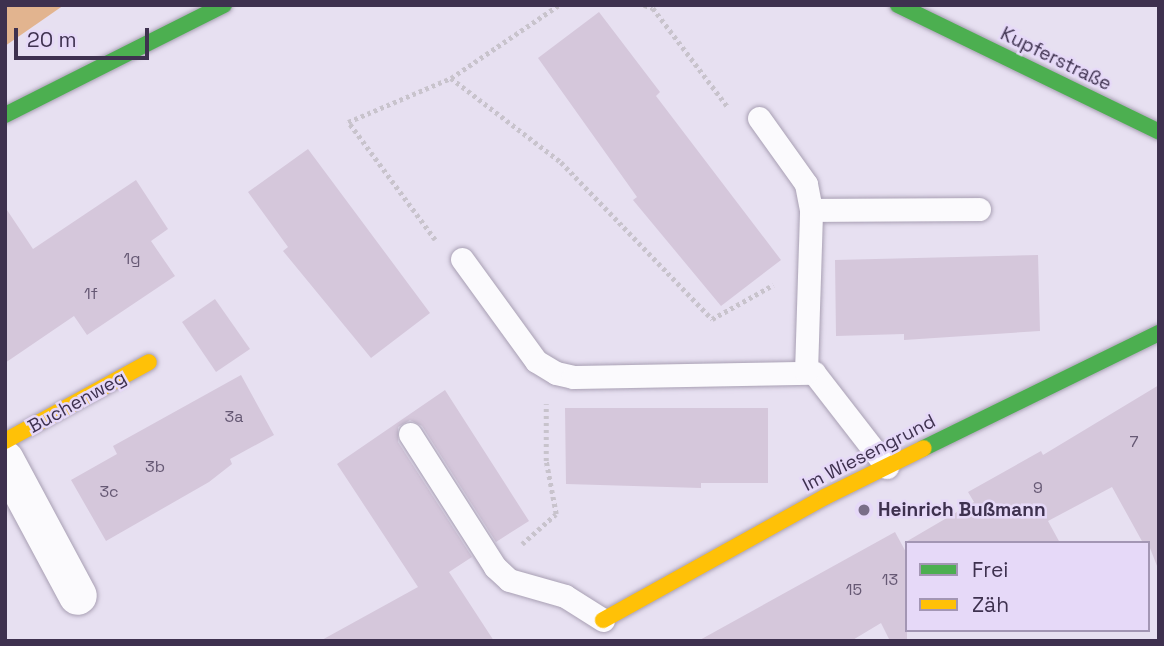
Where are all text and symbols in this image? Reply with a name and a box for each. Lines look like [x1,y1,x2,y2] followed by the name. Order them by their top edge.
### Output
[18,14,152,58] scale bar
[997,22,1115,96] street label: Kupferstraße
[27,26,77,53] text: 20 m
[124,249,140,269] house number: 1g
[84,284,98,304] house number: 1f
[24,366,130,438] street label: Buchenweg
[225,407,243,427] house number: 3a
[799,410,939,496] street label: Im Wiesengrund
[1129,432,1139,452] house number: 7
[145,457,165,477] house number: 3b
[1033,478,1043,498] house number: 9
[99,482,119,502] house number: 3c
[878,499,1046,521] place label: Heinrich Bußmann
[856,502,872,518] marker: Heinrich Bußmann
[905,541,1150,632] legend
[972,556,1008,583] text: Frei
[882,570,898,590] house number: 13
[846,580,862,600] house number: 15
[972,591,1009,618] text: Zäh

